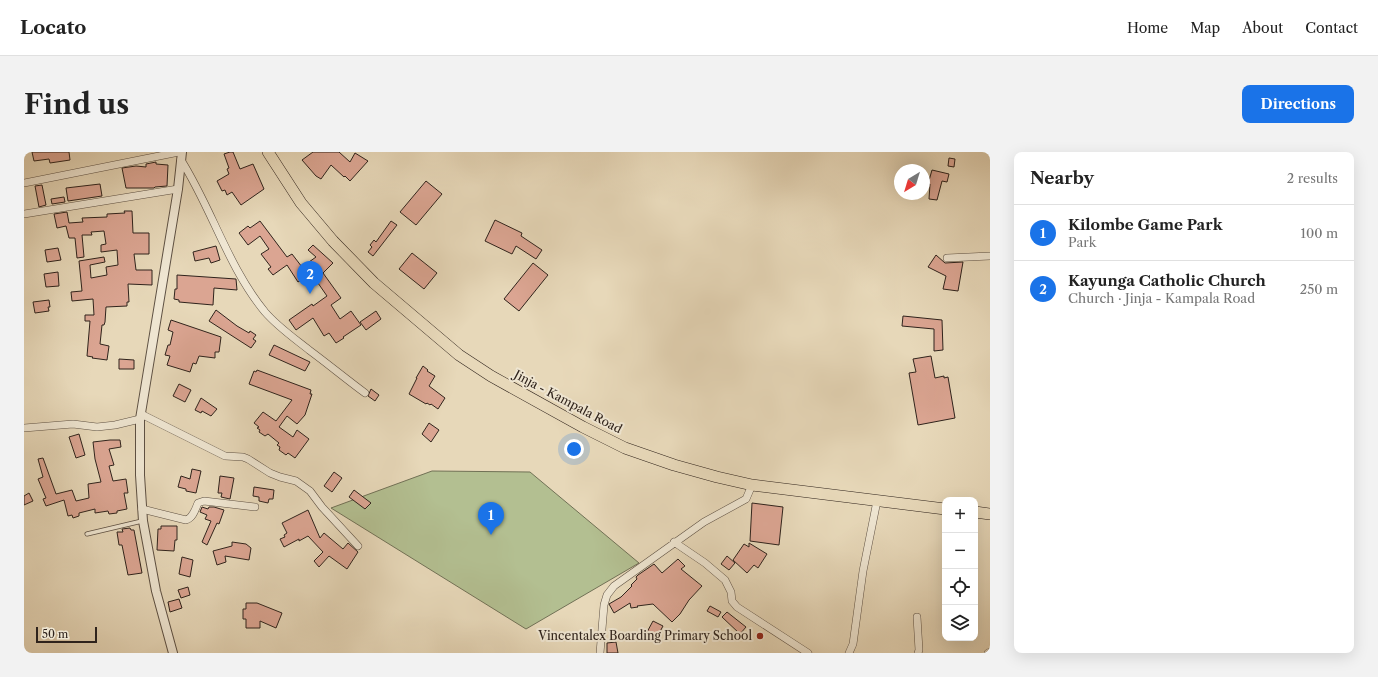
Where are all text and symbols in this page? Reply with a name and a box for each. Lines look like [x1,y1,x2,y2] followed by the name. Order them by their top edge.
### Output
[20,16,86,39] text: Locato
[1127,19,1168,37] text: Home
[1190,19,1220,37] text: Map
[1242,19,1283,37] text: About
[1305,19,1358,37] text: Contact
[1242,85,1354,123] button: Directions
[24,87,129,121] text: Find us
[894,164,930,200] north arrow
[1030,168,1094,188] text: Nearby
[1287,170,1338,186] text: 2 results
[1068,215,1223,234] text: Kilombe Game Park
[1040,225,1046,241] text: 1
[1300,225,1338,241] text: 100 m
[1068,234,1096,250] text: Park
[297,261,323,294] pin: 2
[1068,271,1266,290] text: Kayunga Catholic Church
[1039,281,1047,297] text: 2
[1300,281,1338,297] text: 250 m
[1068,290,1255,306] text: Church · Jinja - Kampala Road
[510,366,625,437] street label: Jinja - Kampala Road
[564,439,584,459] your location
[942,497,978,641] map controls
[942,497,978,533] button: +
[478,502,504,535] pin: 1
[942,533,978,569] button: −
[942,569,978,605] button: locate
[942,605,978,641] button: layers
[36,625,97,644] scale bar
[42,627,68,641] text: 50 m
[537,628,752,643] place label: Vincentalex Boarding Primary School
[755,631,765,641] marker: Vincentalex Boarding Primary School

